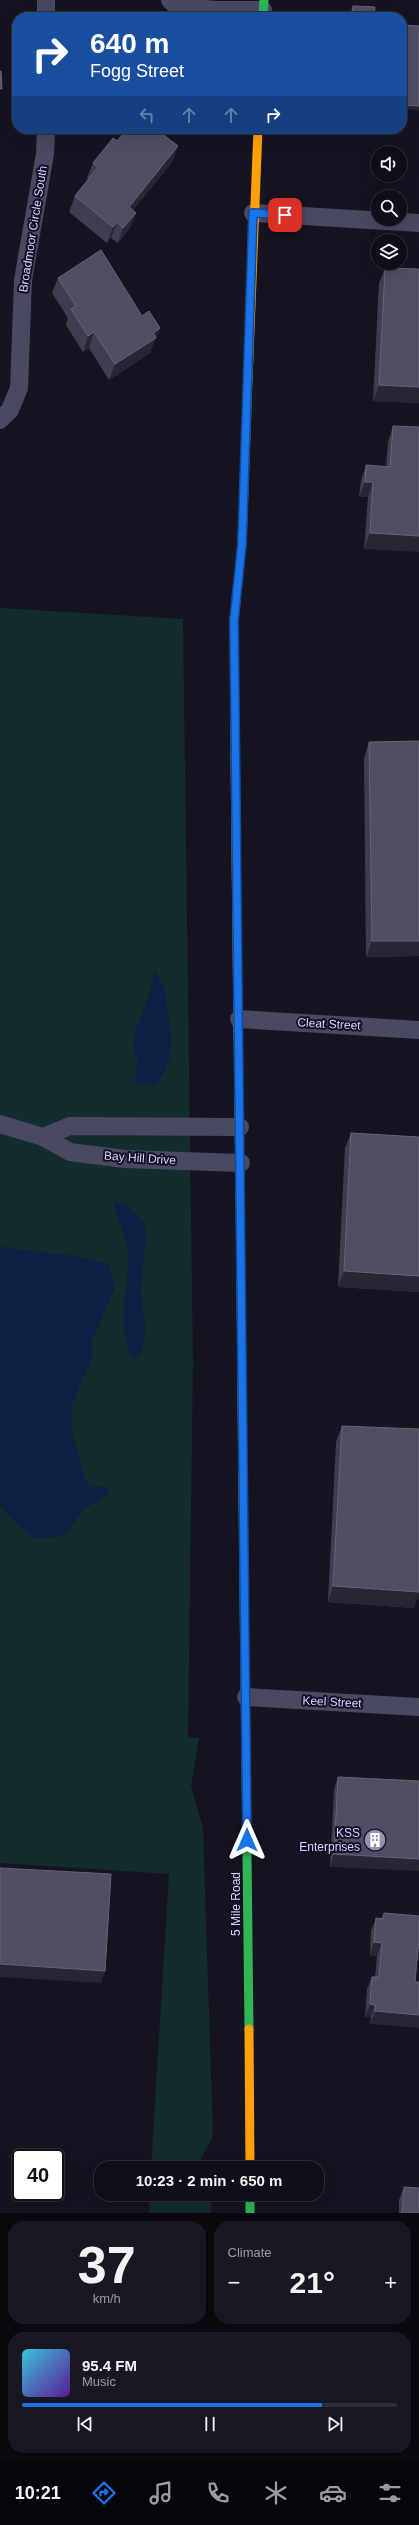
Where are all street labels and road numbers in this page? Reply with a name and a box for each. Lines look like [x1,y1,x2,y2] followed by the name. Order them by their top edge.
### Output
[16,165,50,293] street label: Broadmoor Circle South
[297,1015,362,1033] street label: Cleat Street
[104,1149,177,1168] street label: Bay Hill Drive
[302,1693,363,1711] street label: Keel Street
[229,1872,243,1936] street label: 5 Mile Road

